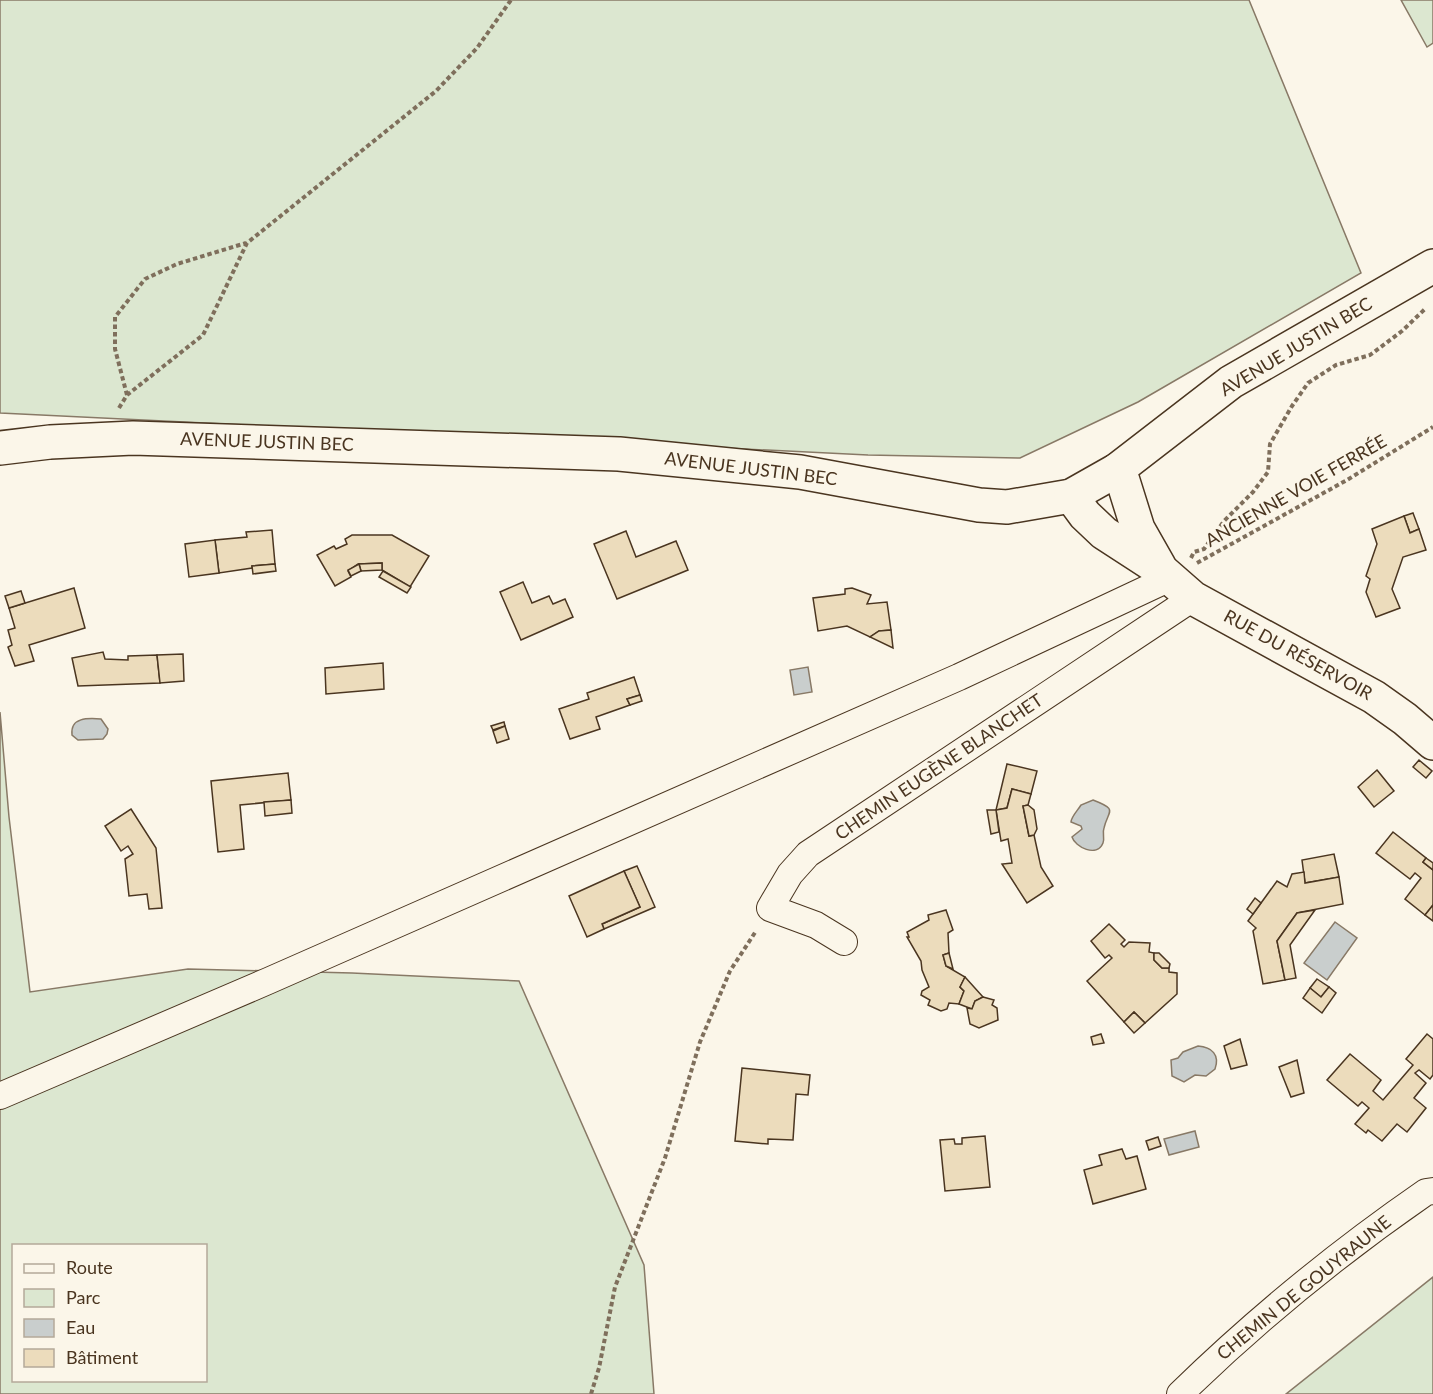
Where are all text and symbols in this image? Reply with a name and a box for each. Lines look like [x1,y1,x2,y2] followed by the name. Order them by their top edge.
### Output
[1215,292,1376,400] street label: AVENUE JUSTIN BEC
[180,427,354,455] street label: AVENUE JUSTIN BEC
[1201,429,1390,551] street label: ANCIENNE VOIE FERRÉE
[664,447,839,490] street label: AVENUE JUSTIN BEC
[1220,604,1377,704] street label: RUE DU RÉSERVOIR
[830,688,1047,844] street label: CHEMIN EUGÈNE BLANCHET
[1212,1210,1395,1364] street label: CHEMIN DE GOUYRAUNE
[12,1244,207,1382] legend
[66,1256,113,1278] text: Route
[66,1286,101,1308] text: Parc
[66,1316,95,1338] text: Eau
[66,1346,139,1368] text: Bâtiment

